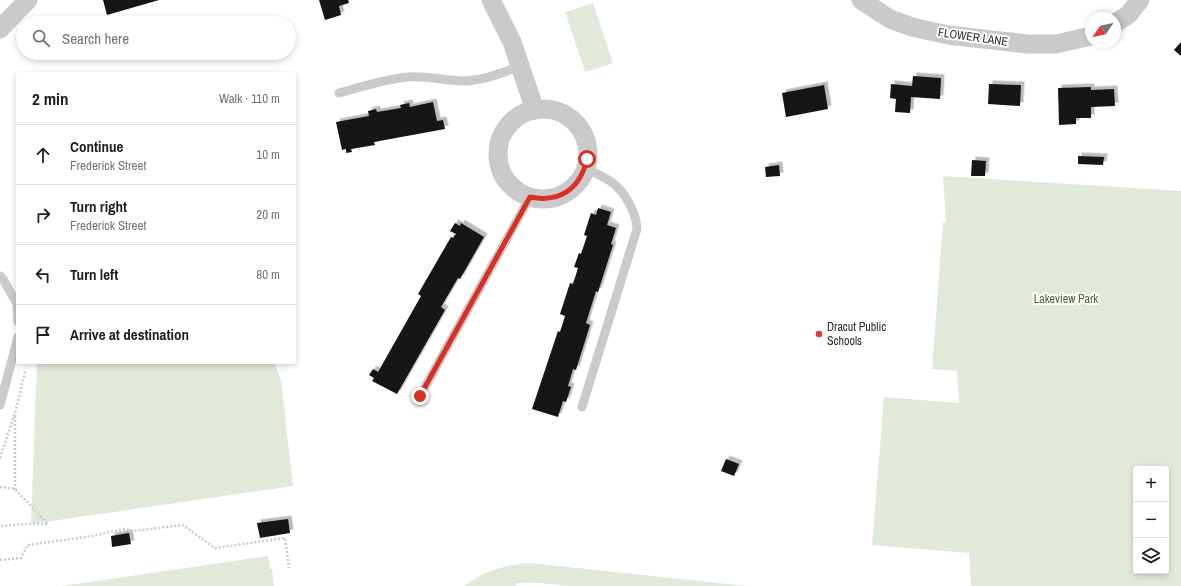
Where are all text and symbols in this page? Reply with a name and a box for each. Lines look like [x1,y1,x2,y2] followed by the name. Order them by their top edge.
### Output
[1085,12,1121,48] north arrow
[16,16,296,60] search box
[937,24,1009,50] street label: FLOWER LANE
[30,27,52,49] icon: search
[62,28,129,49] text: Search here
[32,87,68,110] text: 2 min
[219,90,280,107] text: Walk · 110 m
[70,136,123,157] text: Continue
[32,144,54,166] icon: ahead
[256,146,280,163] text: 10 m
[578,150,596,168] route start
[70,157,146,174] text: Frederick Street
[70,196,127,217] text: Turn right
[32,204,54,226] icon: right
[256,206,280,223] text: 20 m
[70,217,146,234] text: Frederick Street
[32,264,54,286] icon: left
[70,264,118,285] text: Turn left
[256,266,280,283] text: 80 m
[1034,291,1098,307] park label: Lakeview Park
[827,319,886,349] place label: Dracut Public Schools
[32,324,54,346] icon: arrive
[70,324,189,345] text: Arrive at destination
[814,329,824,339] marker: Dracut Public Schools
[411,387,429,405] route end
[1133,466,1169,574] map controls
[1133,466,1169,502] button: +
[1133,502,1169,538] button: −
[1133,538,1169,574] button: layers

